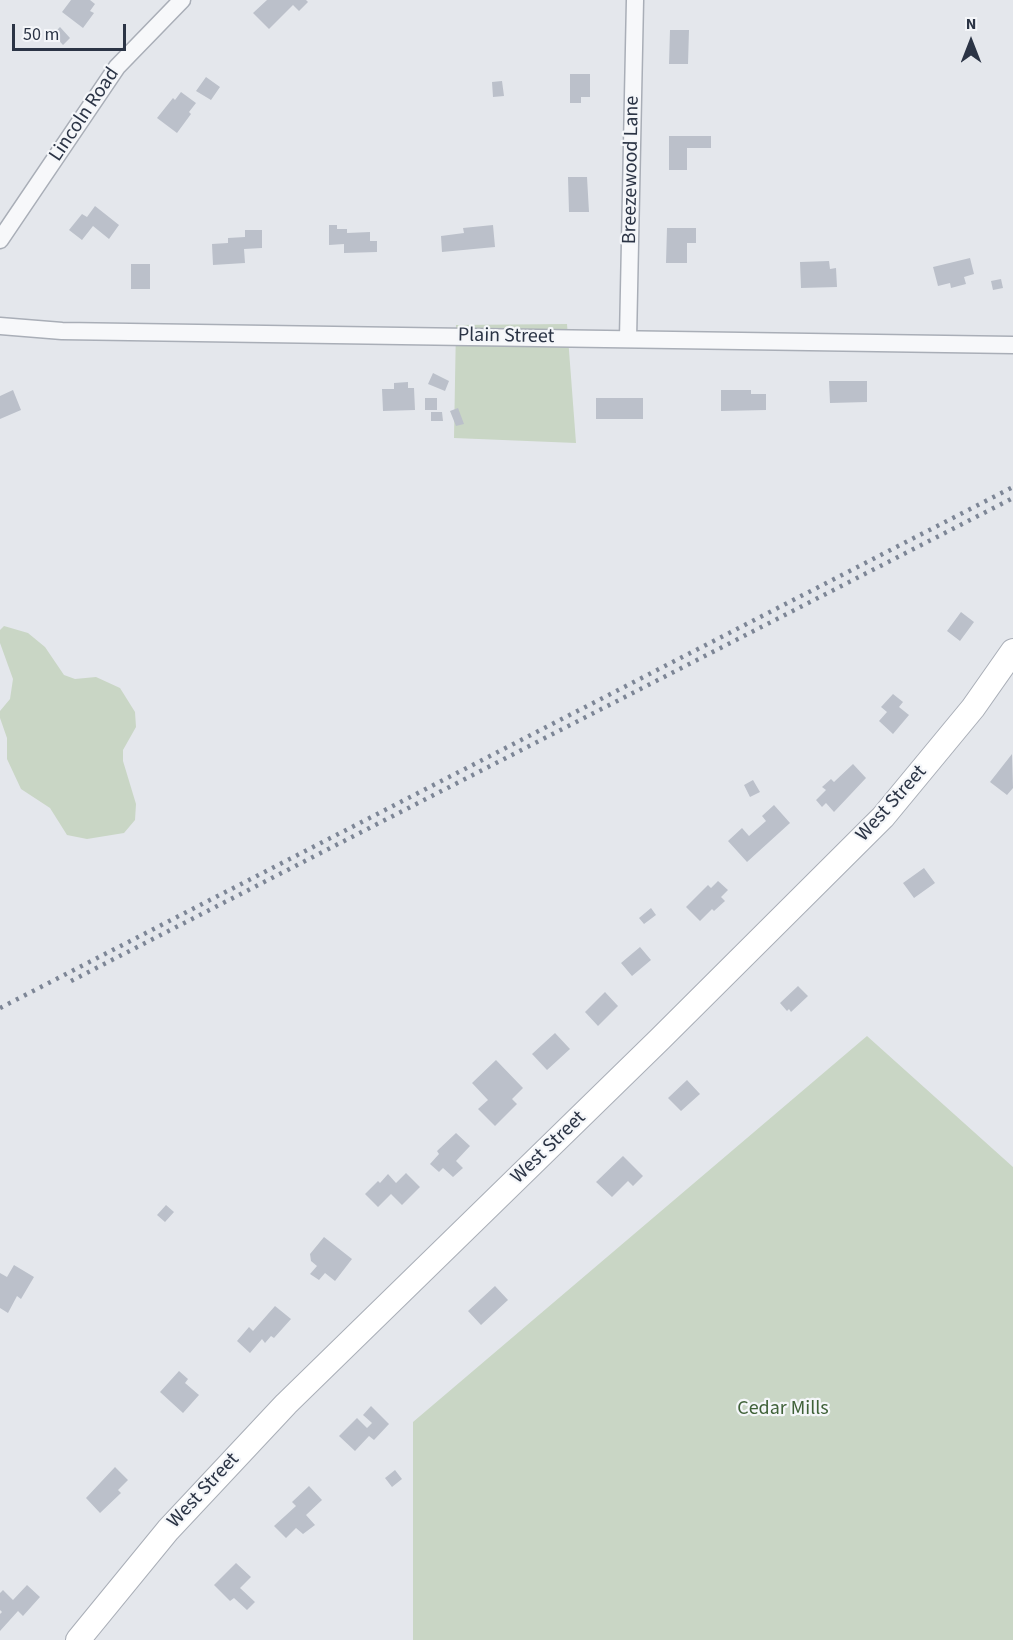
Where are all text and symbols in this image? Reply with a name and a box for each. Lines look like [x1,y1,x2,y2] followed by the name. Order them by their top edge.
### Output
[15,12,129,50] scale bar
[941,12,1001,72] north arrow
[966,13,976,35] text: N
[23,22,59,47] text: 50 m
[45,63,125,167] street label: Lincoln Road
[619,96,645,244] street label: Breezewood Lane
[458,324,554,350] street label: Plain Street
[851,761,933,847] street label: West Street
[507,1107,591,1189] street label: West Street
[737,1398,829,1422] park label: Cedar Mills
[163,1448,245,1534] street label: West Street

